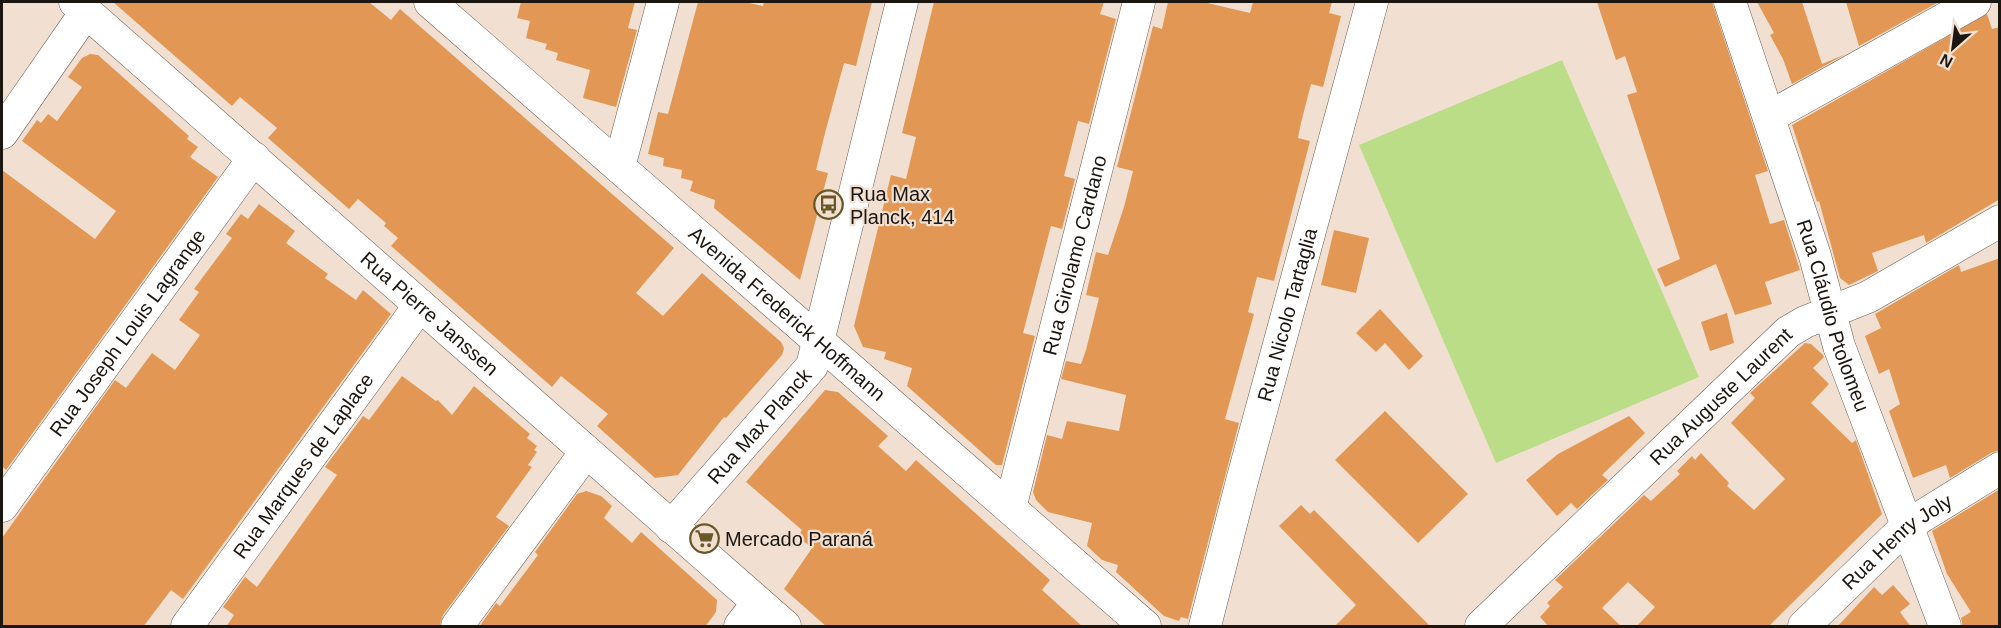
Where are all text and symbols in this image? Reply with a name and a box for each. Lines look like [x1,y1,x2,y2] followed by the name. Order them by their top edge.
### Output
[1923,18,1983,78] north arrow
[1937,51,1955,71] text: N
[1038,153,1111,358] street label: Rua Girolamo Cardano
[850,183,955,228] place label: Rua Max Planck, 414
[813,189,845,221] bus stop icon: Rua Max Planck, 414
[1793,217,1874,415] street label: Rua Cláudio Ptolomeu
[685,222,890,405] street label: Avenida Frederick Hoffmann
[45,225,210,440] street label: Rua Joseph Louis Lagrange
[1253,225,1321,404] street label: Rua Nicolo Tartaglia
[356,247,503,380] street label: Rua Pierre Janssen
[1645,323,1797,469] street label: Rua Auguste Laurent
[703,363,816,488] street label: Rua Max Planck
[229,369,378,563] street label: Rua Marques de Laplace
[1838,490,1956,594] street label: Rua Henry Joly
[688,523,720,555] supermarket icon: Mercado Paraná
[725,528,874,550] place label: Mercado Paraná

